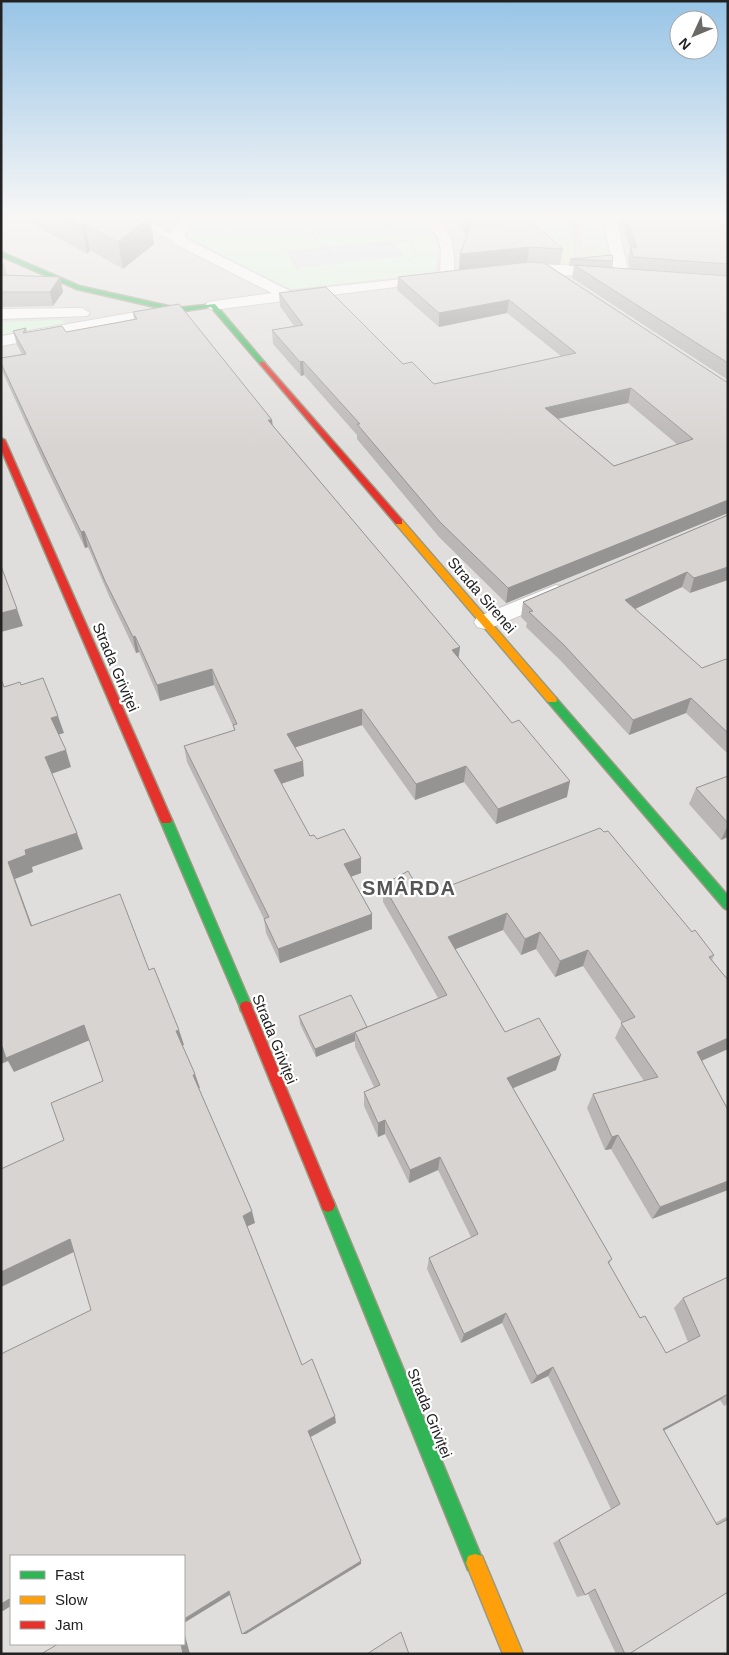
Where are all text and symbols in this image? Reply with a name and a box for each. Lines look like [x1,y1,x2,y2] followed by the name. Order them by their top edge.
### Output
[669,10,719,60] north arrow
[675,35,694,53] text: N
[444,554,520,636] street label: Strada Sirenei
[90,620,142,714] street label: Strada Griviței
[362,876,456,899] district label: SMÂRDA
[249,992,301,1086] street label: Strada Griviței
[404,1366,456,1460] street label: Strada Griviței
[10,1555,185,1645] legend
[55,1566,85,1583] text: Fast
[55,1591,88,1608] text: Slow
[55,1616,83,1633] text: Jam

